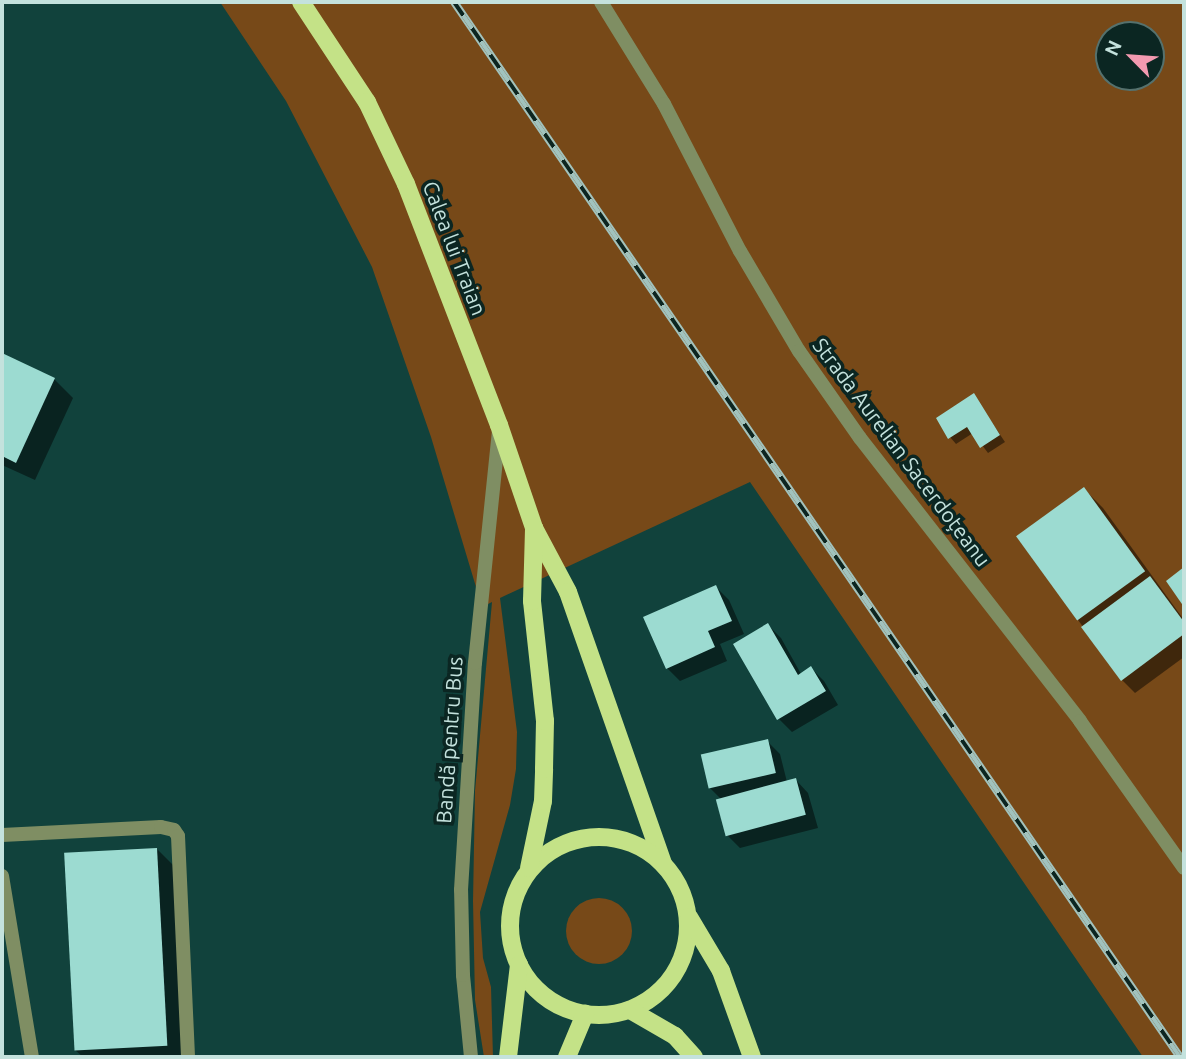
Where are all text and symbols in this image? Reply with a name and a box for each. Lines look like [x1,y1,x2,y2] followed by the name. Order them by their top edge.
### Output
[1095,21,1165,91] north arrow
[1100,37,1126,59] text: N
[418,177,492,319] street label: Calea lui Traian
[808,333,996,571] street label: Strada Aurelian Sacerdoțeanu
[431,656,467,824] street label: Bandă pentru Bus

